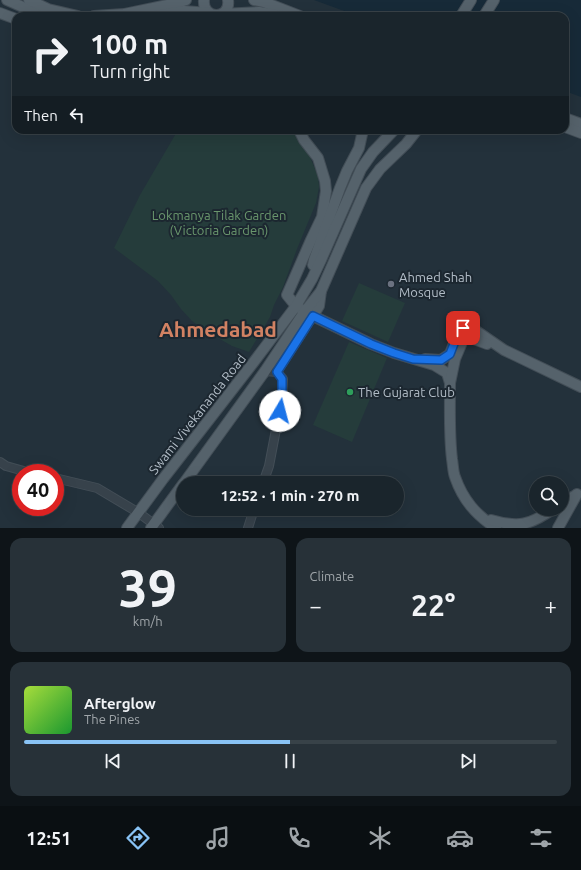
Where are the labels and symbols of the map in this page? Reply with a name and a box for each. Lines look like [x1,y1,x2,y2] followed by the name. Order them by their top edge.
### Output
[152,208,286,238] park label: Lokmanya Tilak Garden (Victoria Garden)
[399,270,472,299] place label: Ahmed Shah Mosque
[386,279,396,289] marker: Ahmed Shah Mosque
[446,311,480,345] pin
[159,317,277,341] district label: Ahmedabad
[146,351,248,477] street label: Swami Vivekananda Road
[358,385,455,399] place label: The Gujarat Club
[345,387,355,397] marker: The Gujarat Club
[259,390,301,432] position arrow
[12,464,64,516] speed limit sign: 40

